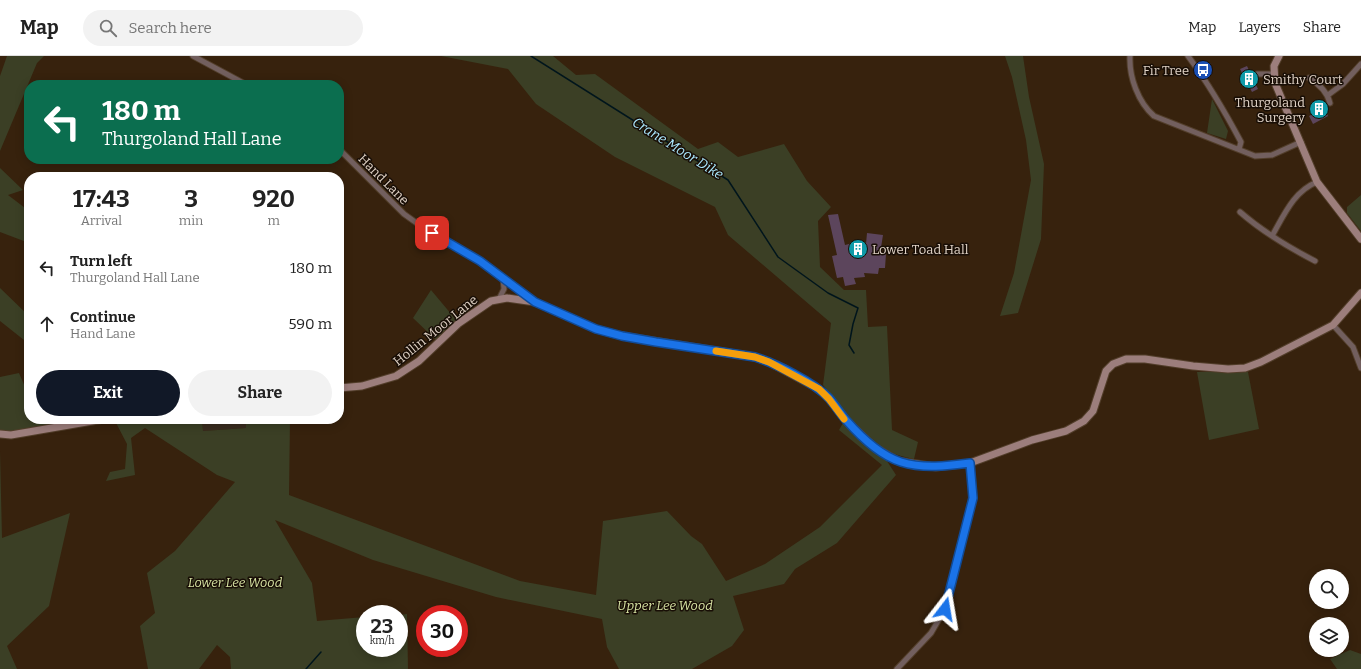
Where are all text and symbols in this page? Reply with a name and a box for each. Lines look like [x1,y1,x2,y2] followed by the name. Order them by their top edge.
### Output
[83,10,363,46] search box
[20,16,59,39] text: Map
[97,17,119,39] icon: search
[129,19,212,37] text: Search here
[1188,19,1216,36] text: Map
[1238,19,1281,36] text: Layers
[1303,19,1341,36] text: Share
[1192,59,1214,81] bus stop icon: Fir Tree
[1143,63,1189,78] place label: Fir Tree
[1238,68,1260,90] building icon: Smithy Court
[1263,72,1343,87] place label: Smithy Court
[102,94,180,127] text: 180 m
[1235,95,1305,125] place label: Thurgoland Surgery
[36,96,88,148] icon: left
[1308,98,1330,120] building icon: Thurgoland Surgery
[629,114,726,183] water label: Crane Moor Dike
[102,128,282,150] text: Thurgoland Hall Lane
[355,151,412,208] street label: Hand Lane
[73,185,130,213] text: 17:43
[184,185,198,213] text: 3
[252,185,295,213] text: 920
[81,213,122,228] text: Arrival
[179,213,203,228] text: min
[267,213,280,228] text: m
[415,216,449,250] pin
[421,222,443,244] icon: arrive
[847,238,869,260] building icon: Lower Toad Hall
[872,242,969,257] place label: Lower Toad Hall
[70,252,132,270] text: Turn left
[36,257,58,279] icon: left
[290,259,332,277] text: 180 m
[70,270,200,285] text: Thurgoland Hall Lane
[390,292,480,369] street label: Hollin Moor Lane
[70,308,136,326] text: Continue
[36,313,58,335] icon: ahead
[288,315,332,333] text: 590 m
[70,326,135,341] text: Hand Lane
[36,370,180,416] button: Exit
[188,370,332,416] button: Share
[1309,569,1349,657] map controls
[1309,569,1349,609] button: search
[188,575,283,590] park label: Lower Lee Wood
[924,588,966,630] position arrow
[617,598,713,613] park label: Upper Lee Wood
[416,605,468,657] speed limit sign: 30
[371,614,393,638] text: 23
[1309,617,1349,657] button: layers
[370,635,394,647] text: km/h

